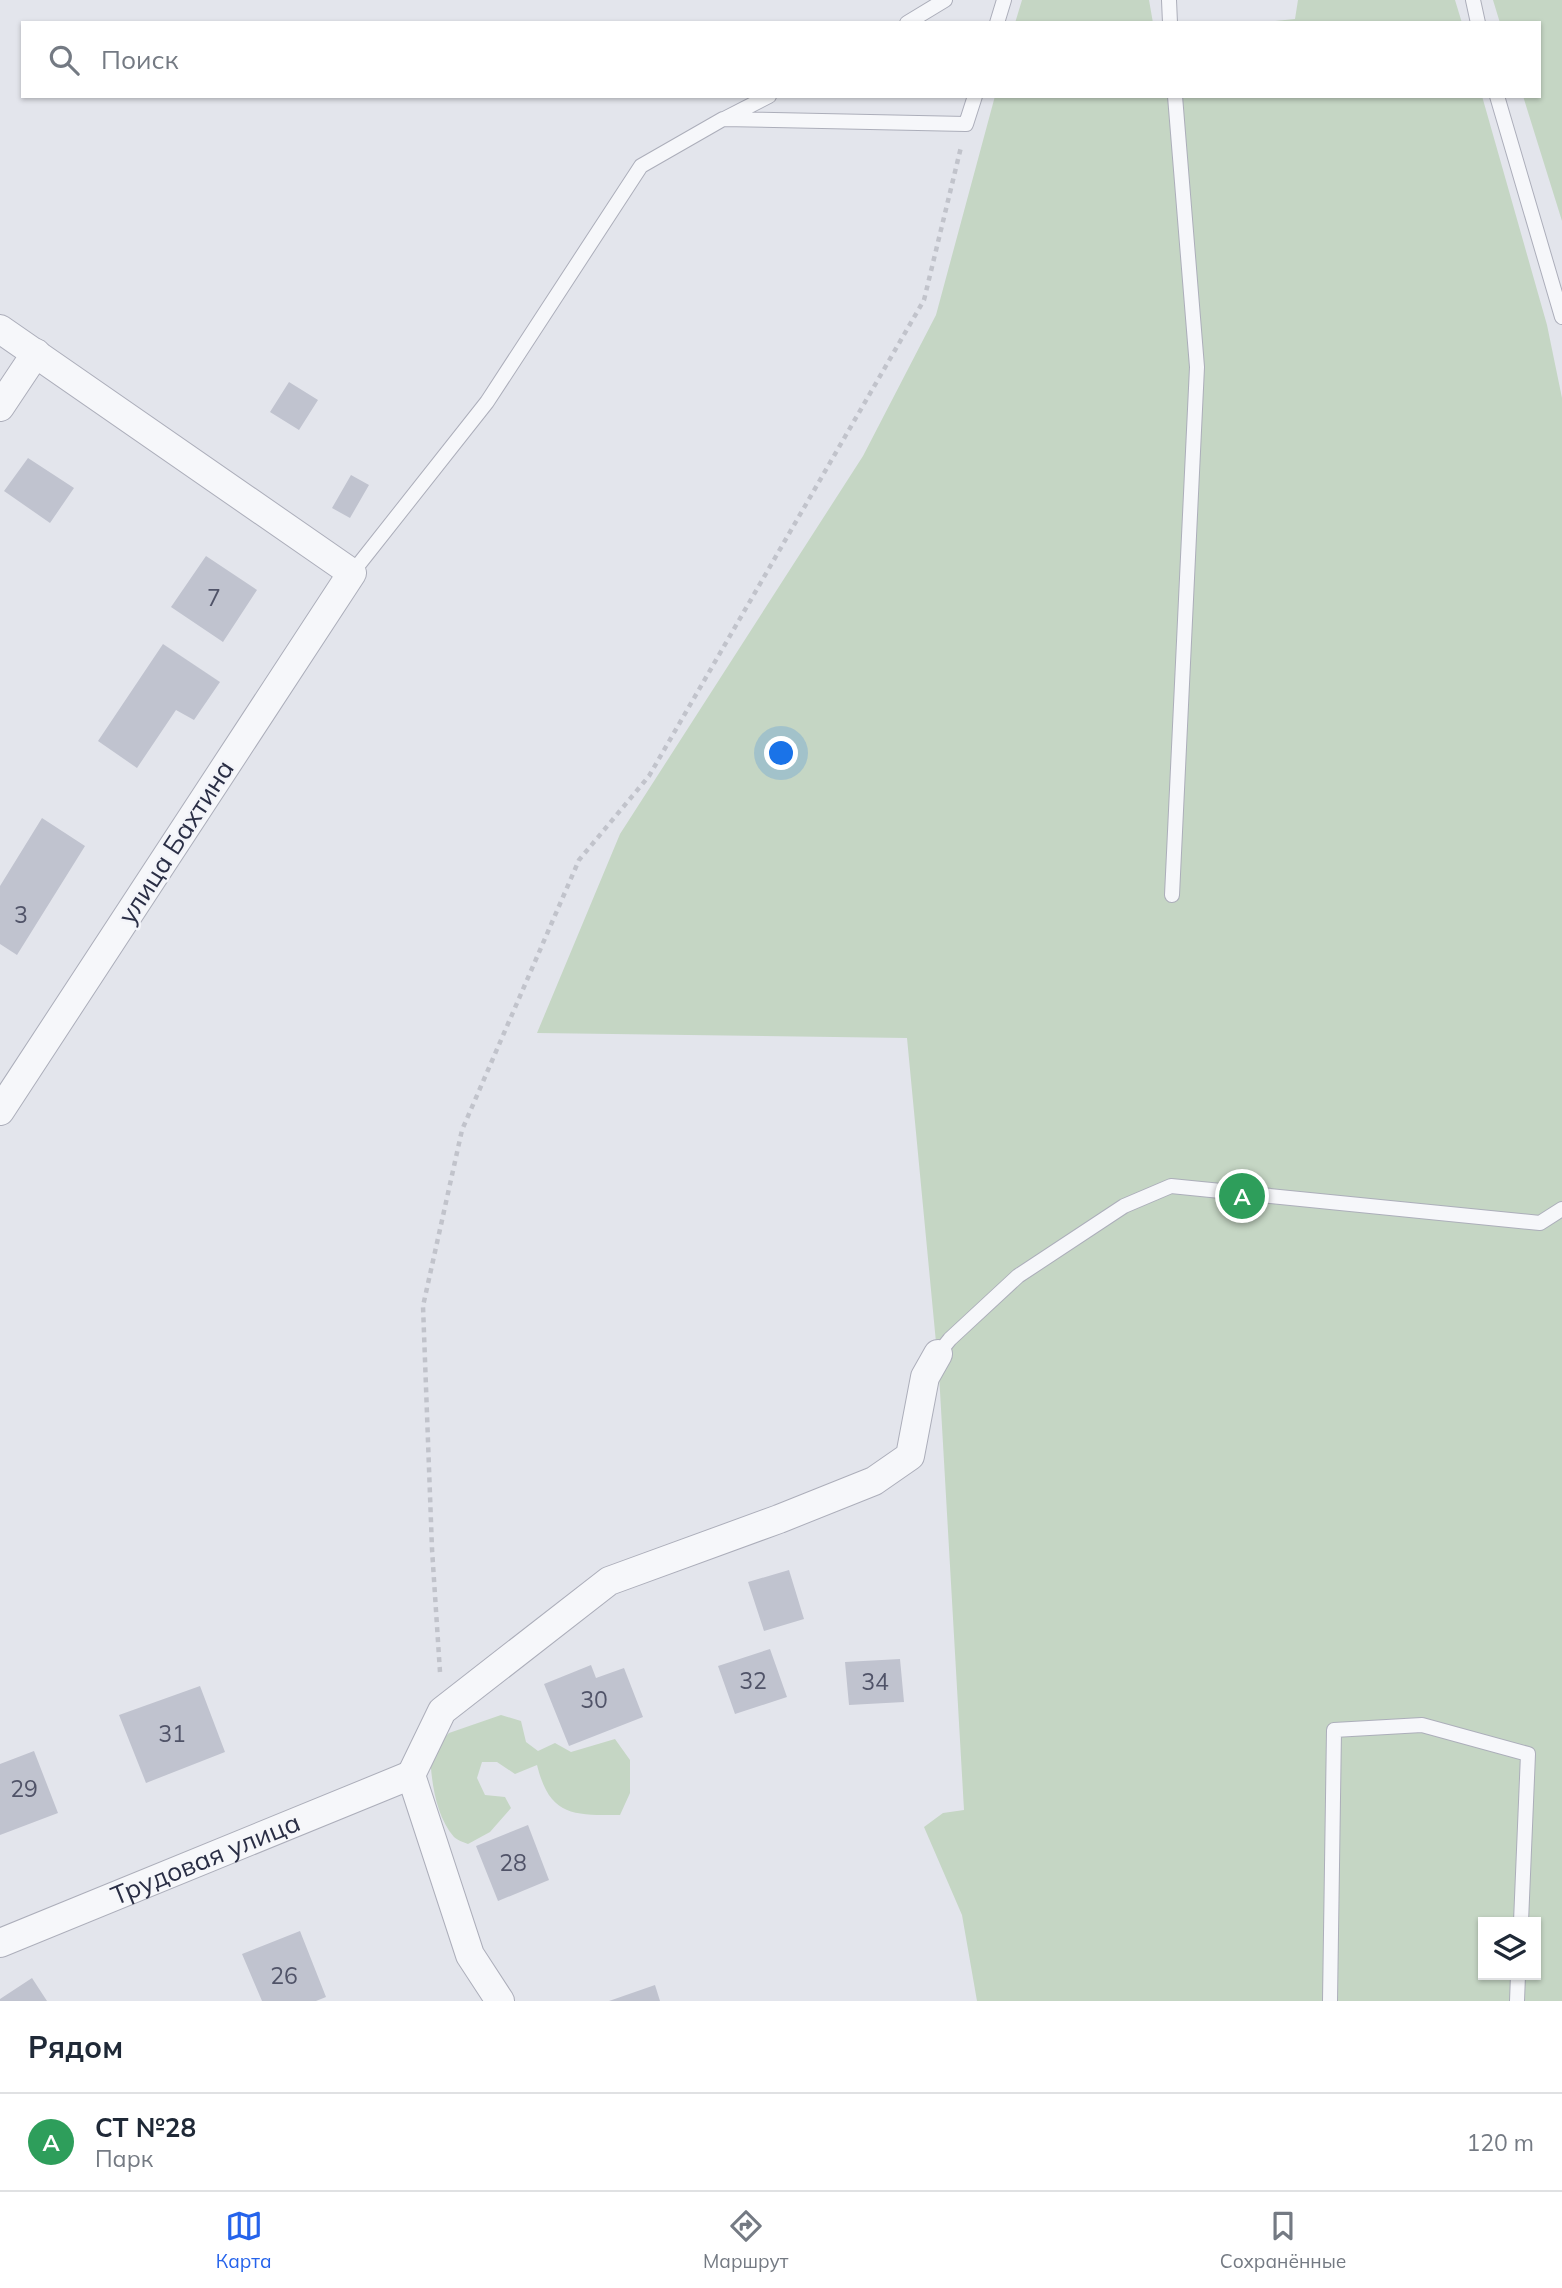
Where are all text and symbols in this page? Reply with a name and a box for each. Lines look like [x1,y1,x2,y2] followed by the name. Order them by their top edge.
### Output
[21,21,1541,98] search box
[45,41,83,79] icon: search
[101,43,179,76] text: Поиск
[207,583,221,612] house number: 7
[764,736,798,770] your location
[110,754,241,930] street label: улица Бахтина
[14,900,28,929] house number: 3
[1219,1170,1265,1222] pin: A
[739,1666,767,1695] house number: 32
[861,1667,889,1696] house number: 34
[580,1685,608,1714] house number: 30
[158,1719,186,1748] house number: 31
[10,1774,38,1803] house number: 29
[106,1805,305,1912] street label: Трудовая улица
[499,1848,527,1877] house number: 28
[1478,1917,1541,1980] map controls
[1478,1917,1541,1980] button: layers
[270,1961,298,1990] house number: 26
[28,2028,123,2066] text: Рядом
[95,2111,196,2144] text: СТ №28
[42,2128,60,2157] text: A
[1466,2128,1534,2157] text: 120 m
[95,2144,153,2173] text: Парк
[216,2207,272,2273] tab: Карта
[703,2207,788,2273] tab: Маршрут
[1220,2207,1346,2273] tab: Сохранённые

